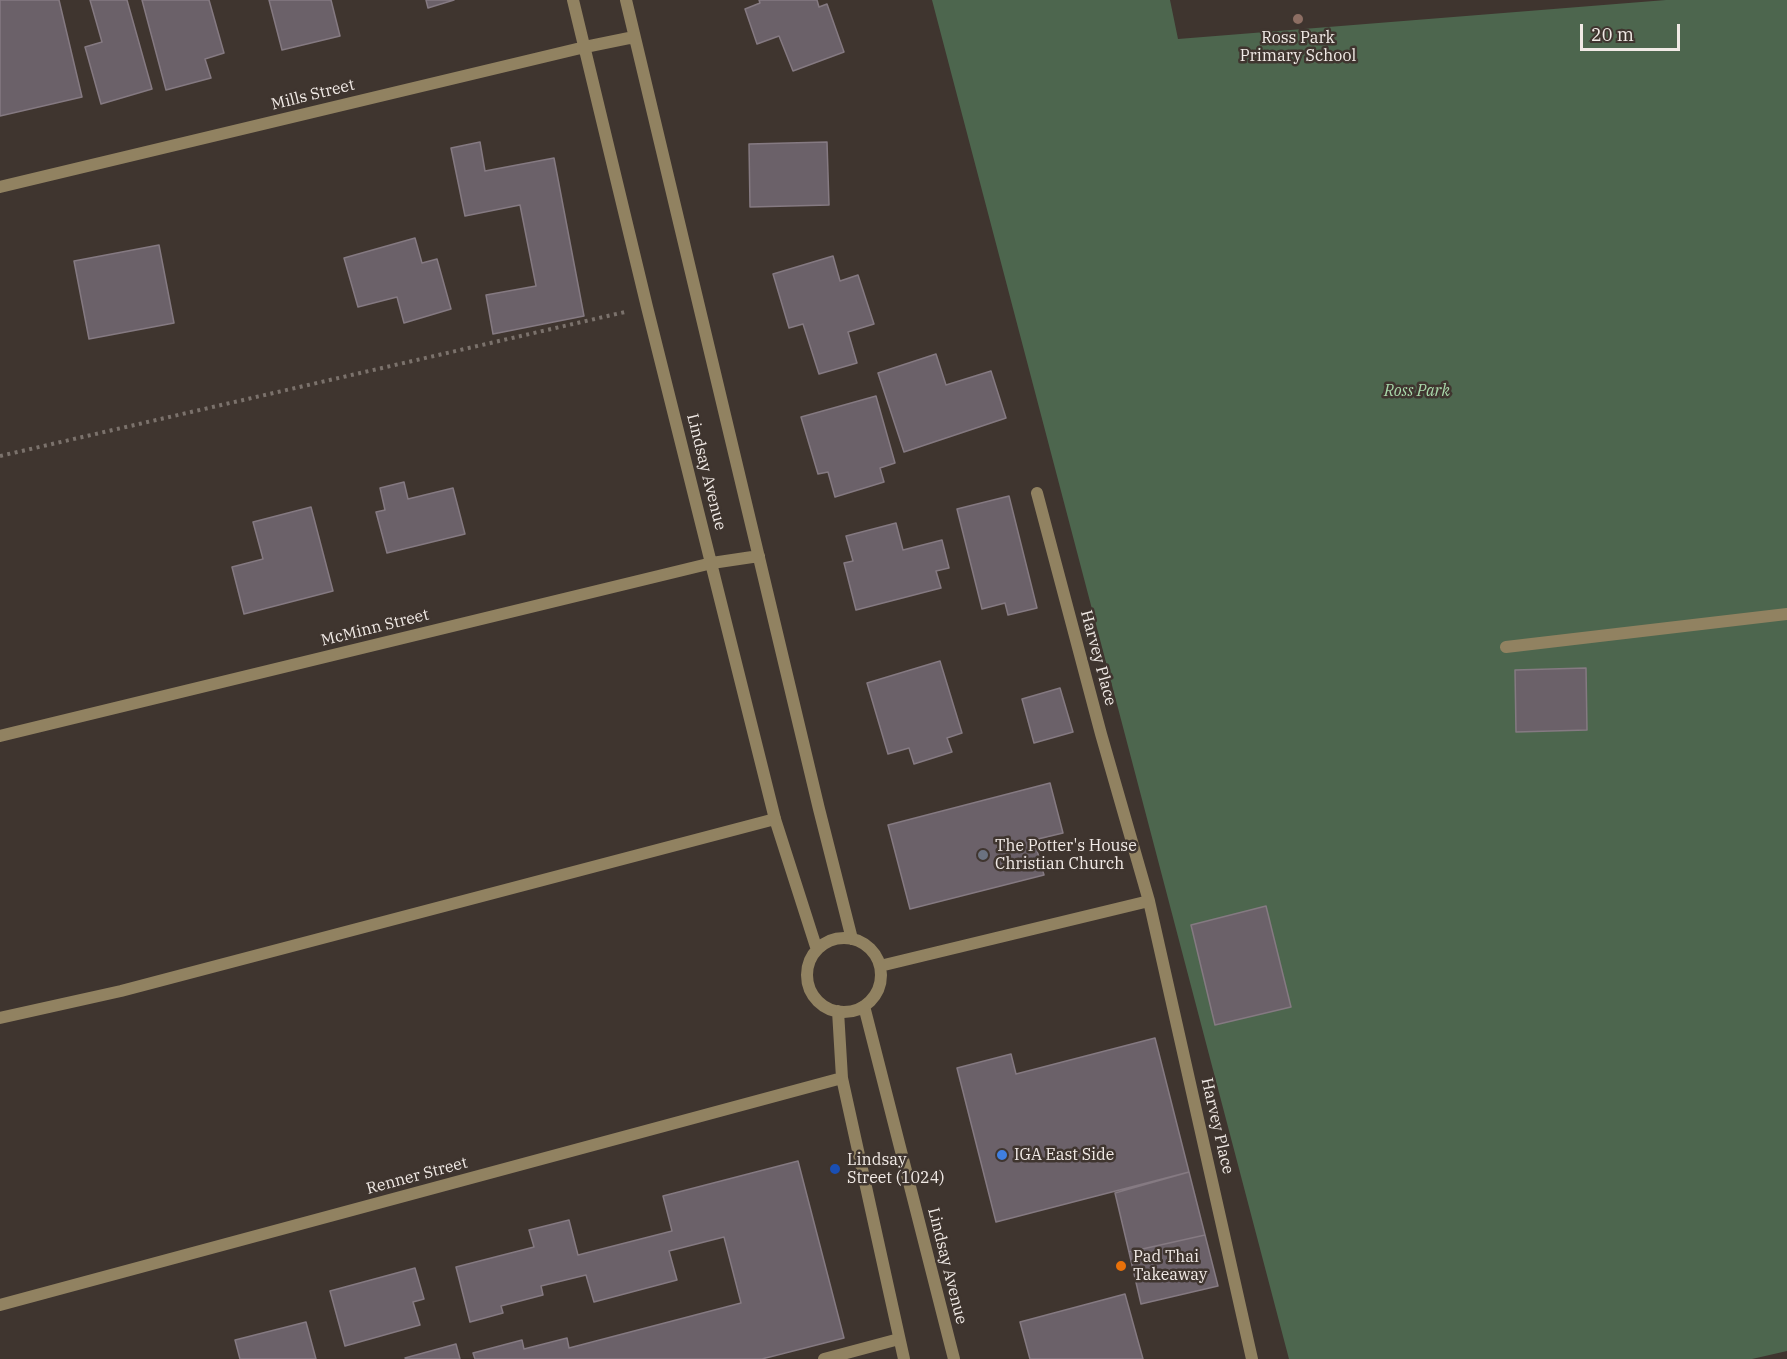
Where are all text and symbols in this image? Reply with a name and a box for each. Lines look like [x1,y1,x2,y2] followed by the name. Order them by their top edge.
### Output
[1291,12,1305,26] marker: Ross Park Primary School
[1583,12,1684,50] scale bar
[1591,23,1634,46] text: 20 m
[1240,28,1356,66] place label: Ross Park Primary School
[269,75,357,115] street label: Mills Street
[1384,381,1450,401] park label: Ross Park
[682,412,730,532] street label: Lindsay Avenue
[319,605,431,651] street label: McMinn Street
[1076,608,1120,708] street label: Harvey Place
[995,836,1137,874] place label: The Potter's House Christian Church
[976,848,990,862] marker: The Potter's House Christian Church
[1197,1076,1237,1176] street label: Harvey Place
[1014,1145,1114,1165] place label: IGA East Side
[995,1148,1009,1162] marker: IGA East Side
[847,1150,945,1188] place label: Lindsay Street (1024)
[364,1153,470,1199] street label: Renner Street
[828,1162,842,1176] marker: Lindsay Street (1024)
[923,1206,971,1326] street label: Lindsay Avenue
[1133,1247,1207,1285] place label: Pad Thai Takeaway
[1114,1259,1128,1273] marker: Pad Thai Takeaway

